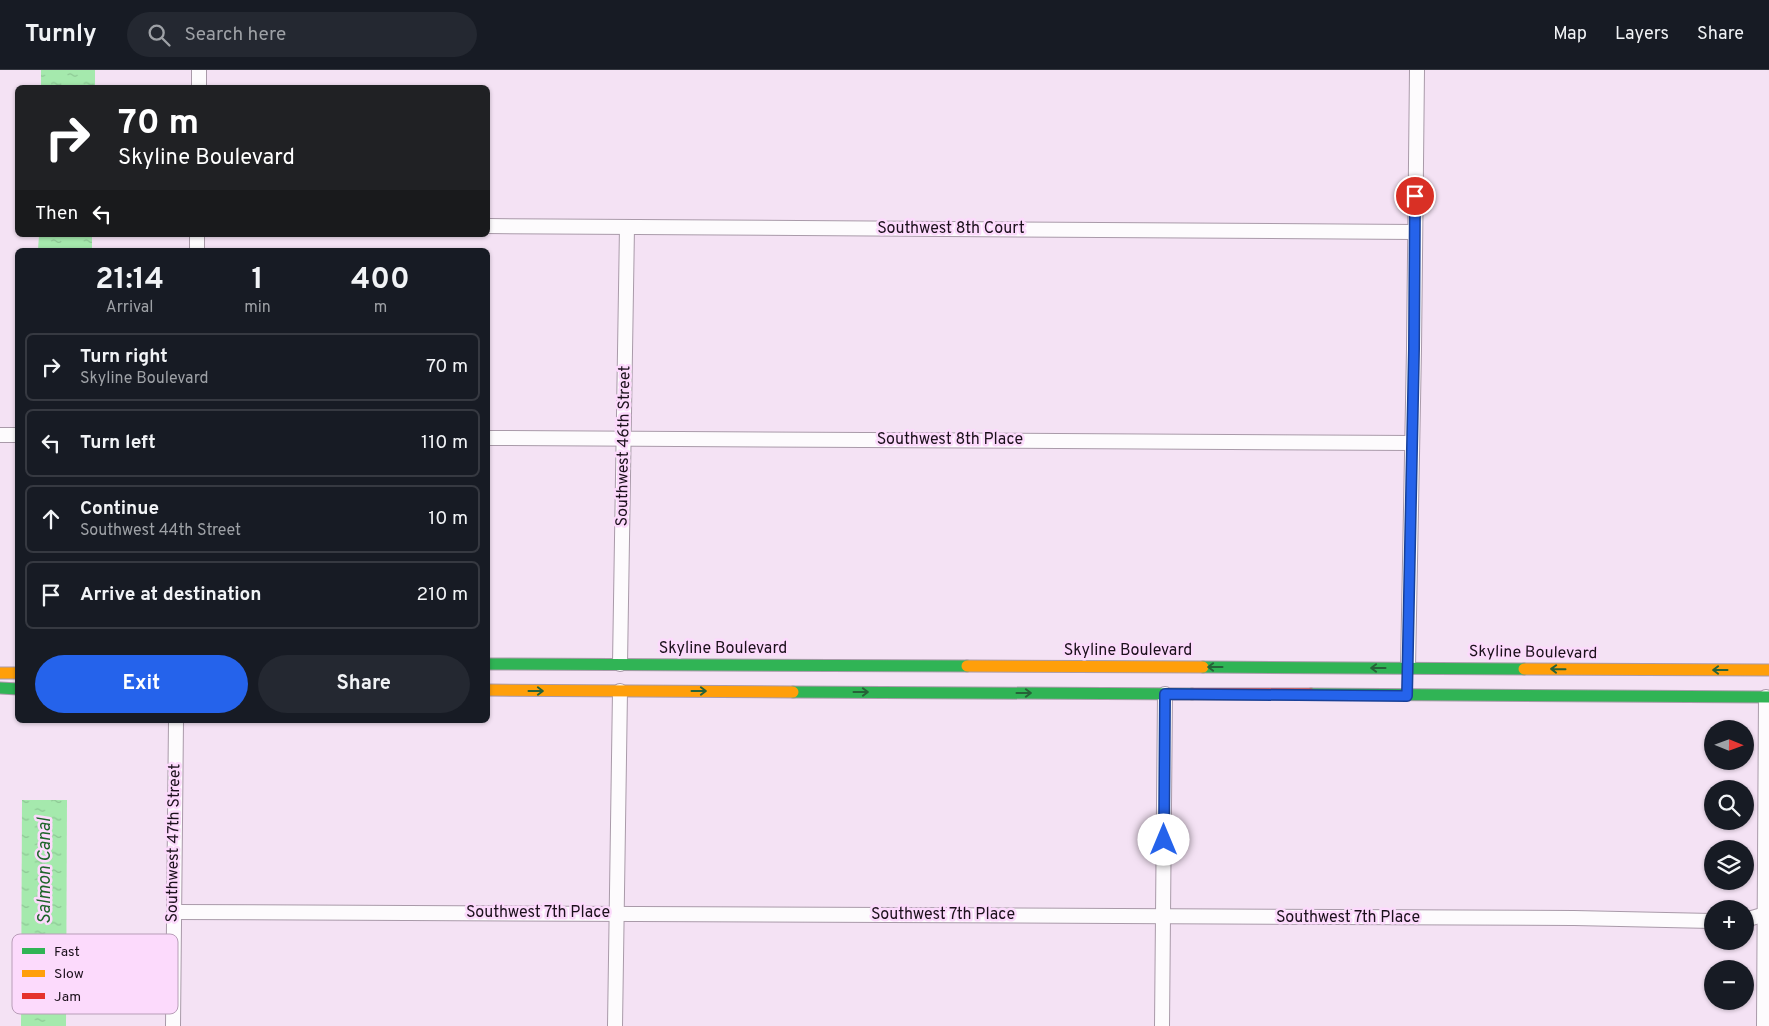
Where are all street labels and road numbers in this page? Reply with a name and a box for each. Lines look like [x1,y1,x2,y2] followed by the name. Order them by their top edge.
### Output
[877,219,1025,239] street label: Southwest 8th Court
[613,365,635,527] street label: Southwest 46th Street
[877,430,1023,450] street label: Southwest 8th Place
[659,639,787,659] street label: Skyline Boulevard
[1064,641,1192,661] street label: Skyline Boulevard
[1469,642,1597,664] street label: Skyline Boulevard
[163,763,185,923] street label: Southwest 47th Street
[466,903,610,923] street label: Southwest 7th Place
[871,905,1015,925] street label: Southwest 7th Place
[1276,908,1420,928] street label: Southwest 7th Place

